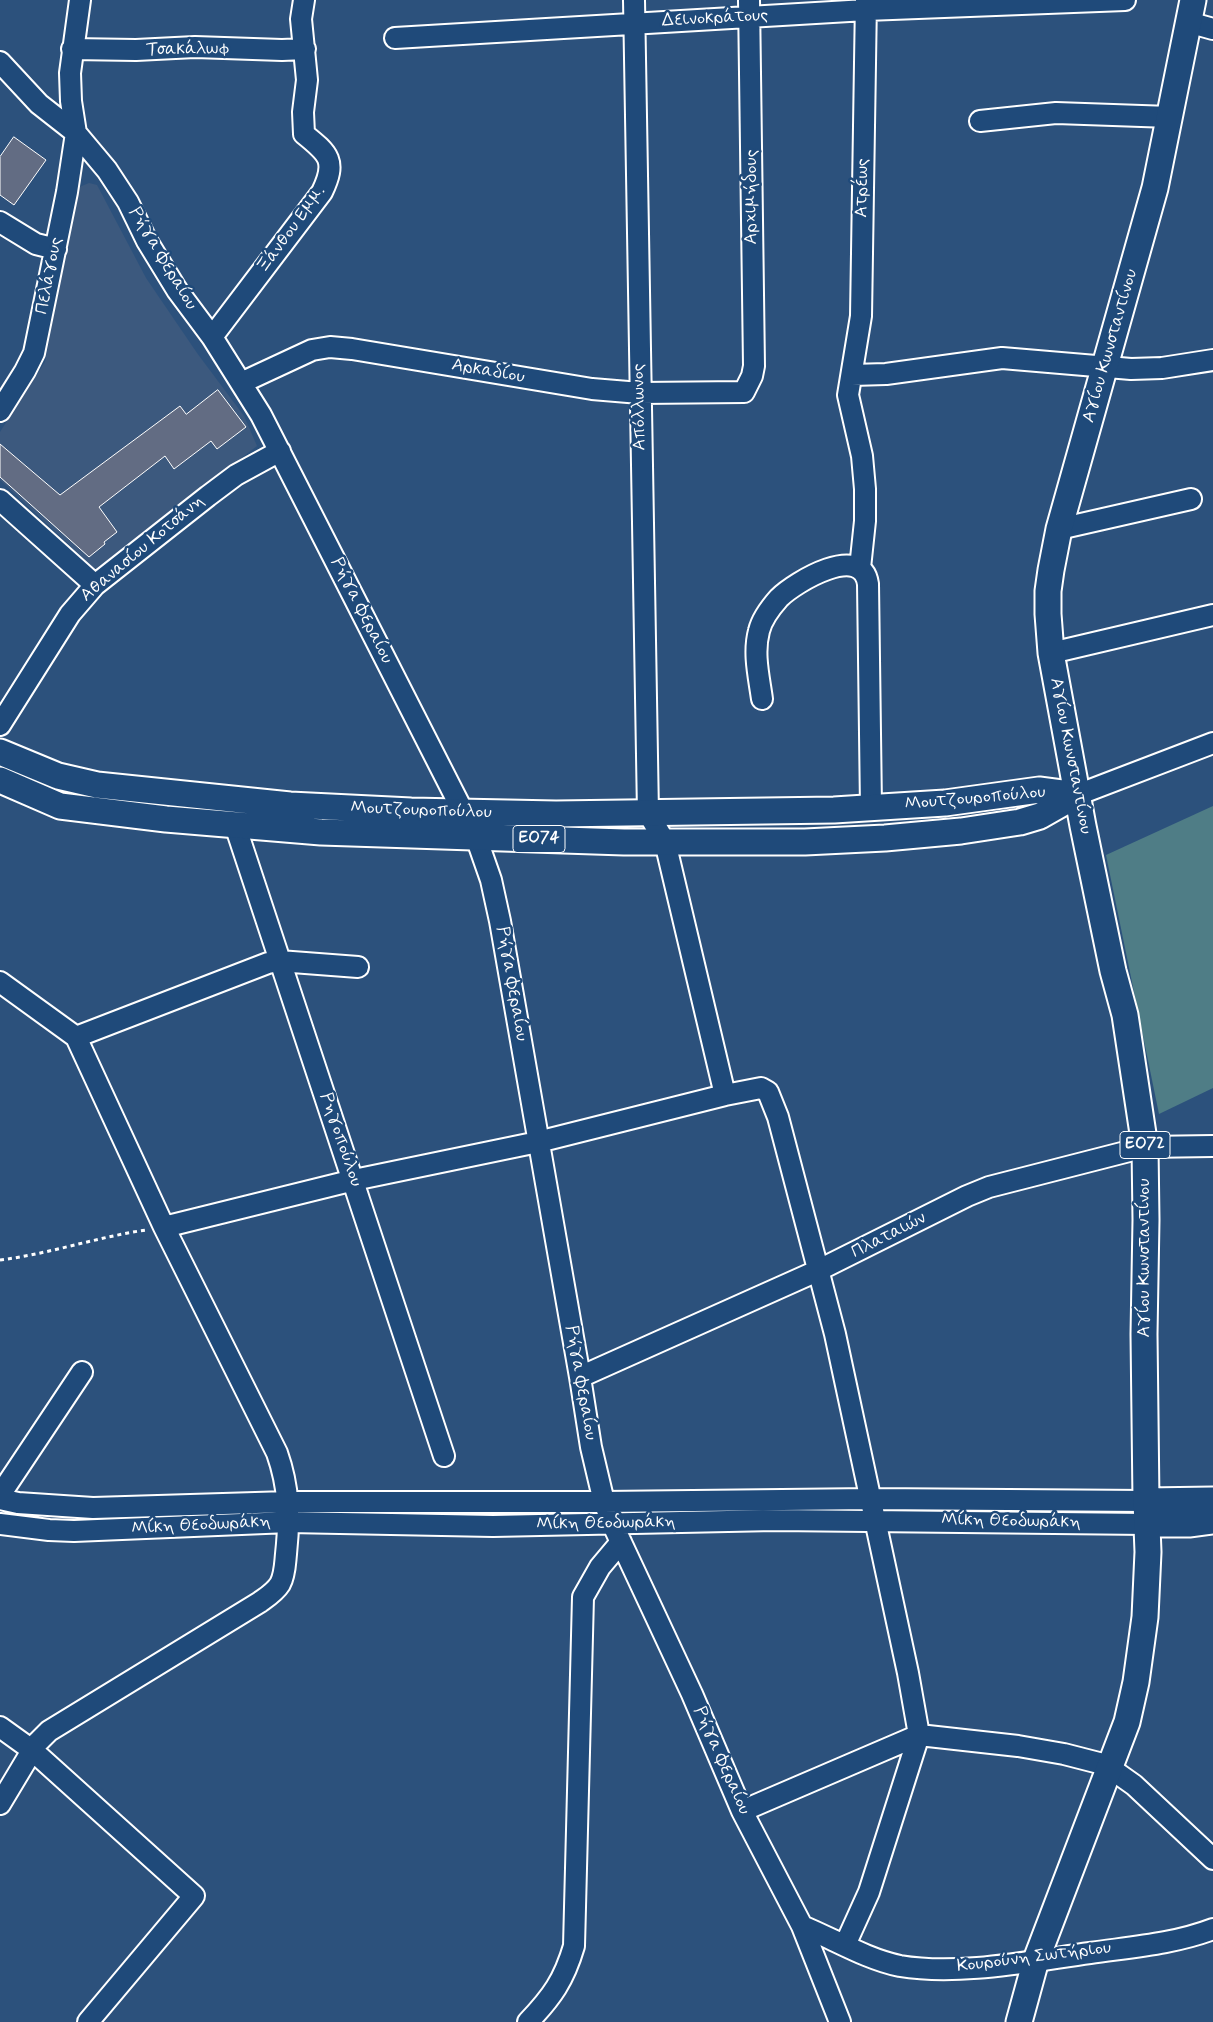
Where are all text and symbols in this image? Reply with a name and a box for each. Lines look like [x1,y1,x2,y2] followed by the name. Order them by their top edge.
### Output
[661,5,769,33] street label: Δεινοκράτους
[146,38,230,62] street label: Τσακάλωφ
[741,149,763,245] street label: Αρχιμήδους
[852,158,874,218] street label: Ατρέως
[253,182,331,278] street label: Ξάνθου Εμμ.
[123,204,201,314] street label: Ρήγα Φεραίου
[32,236,68,316] street label: Πελάγους
[1079,267,1143,425] street label: Αγίου Κωνσταντίνου
[450,355,526,389] street label: Αρκαδίου
[628,363,652,451] street label: Απόλλωνος
[77,491,209,607] street label: Αθανασίου Κοτσάνη
[325,554,397,668] street label: Ρήγα Φεραίου
[1044,676,1096,836] street label: Αγίου Κωνσταντίνου
[904,782,1046,816] street label: Μουτζουροπούλου
[350,798,492,824] street label: Μουτζουροπούλου
[513,826,565,852] road number: ΕΟ74
[490,925,532,1043] street label: Ρήγα Φεραίου
[314,1090,366,1190] street label: Ρηγοπούλου
[1120,1132,1170,1158] road number: ΕΟ72
[1134,1178,1156,1338] street label: Αγίου Κωνσταντίνου
[848,1208,930,1264] street label: Πλαταιών
[559,1324,601,1442] street label: Ρήγα Φεραίου
[941,1510,1081,1534] street label: Μίκη Θεοδωράκη
[131,1512,271,1540] street label: Μίκη Θεοδωράκη
[536,1512,676,1536] street label: Μίκη Θεοδωράκη
[688,1704,754,1818] street label: Ρήγα Φεραίου
[956,1938,1112,1978] street label: Κουρούνη Σωτήριου

